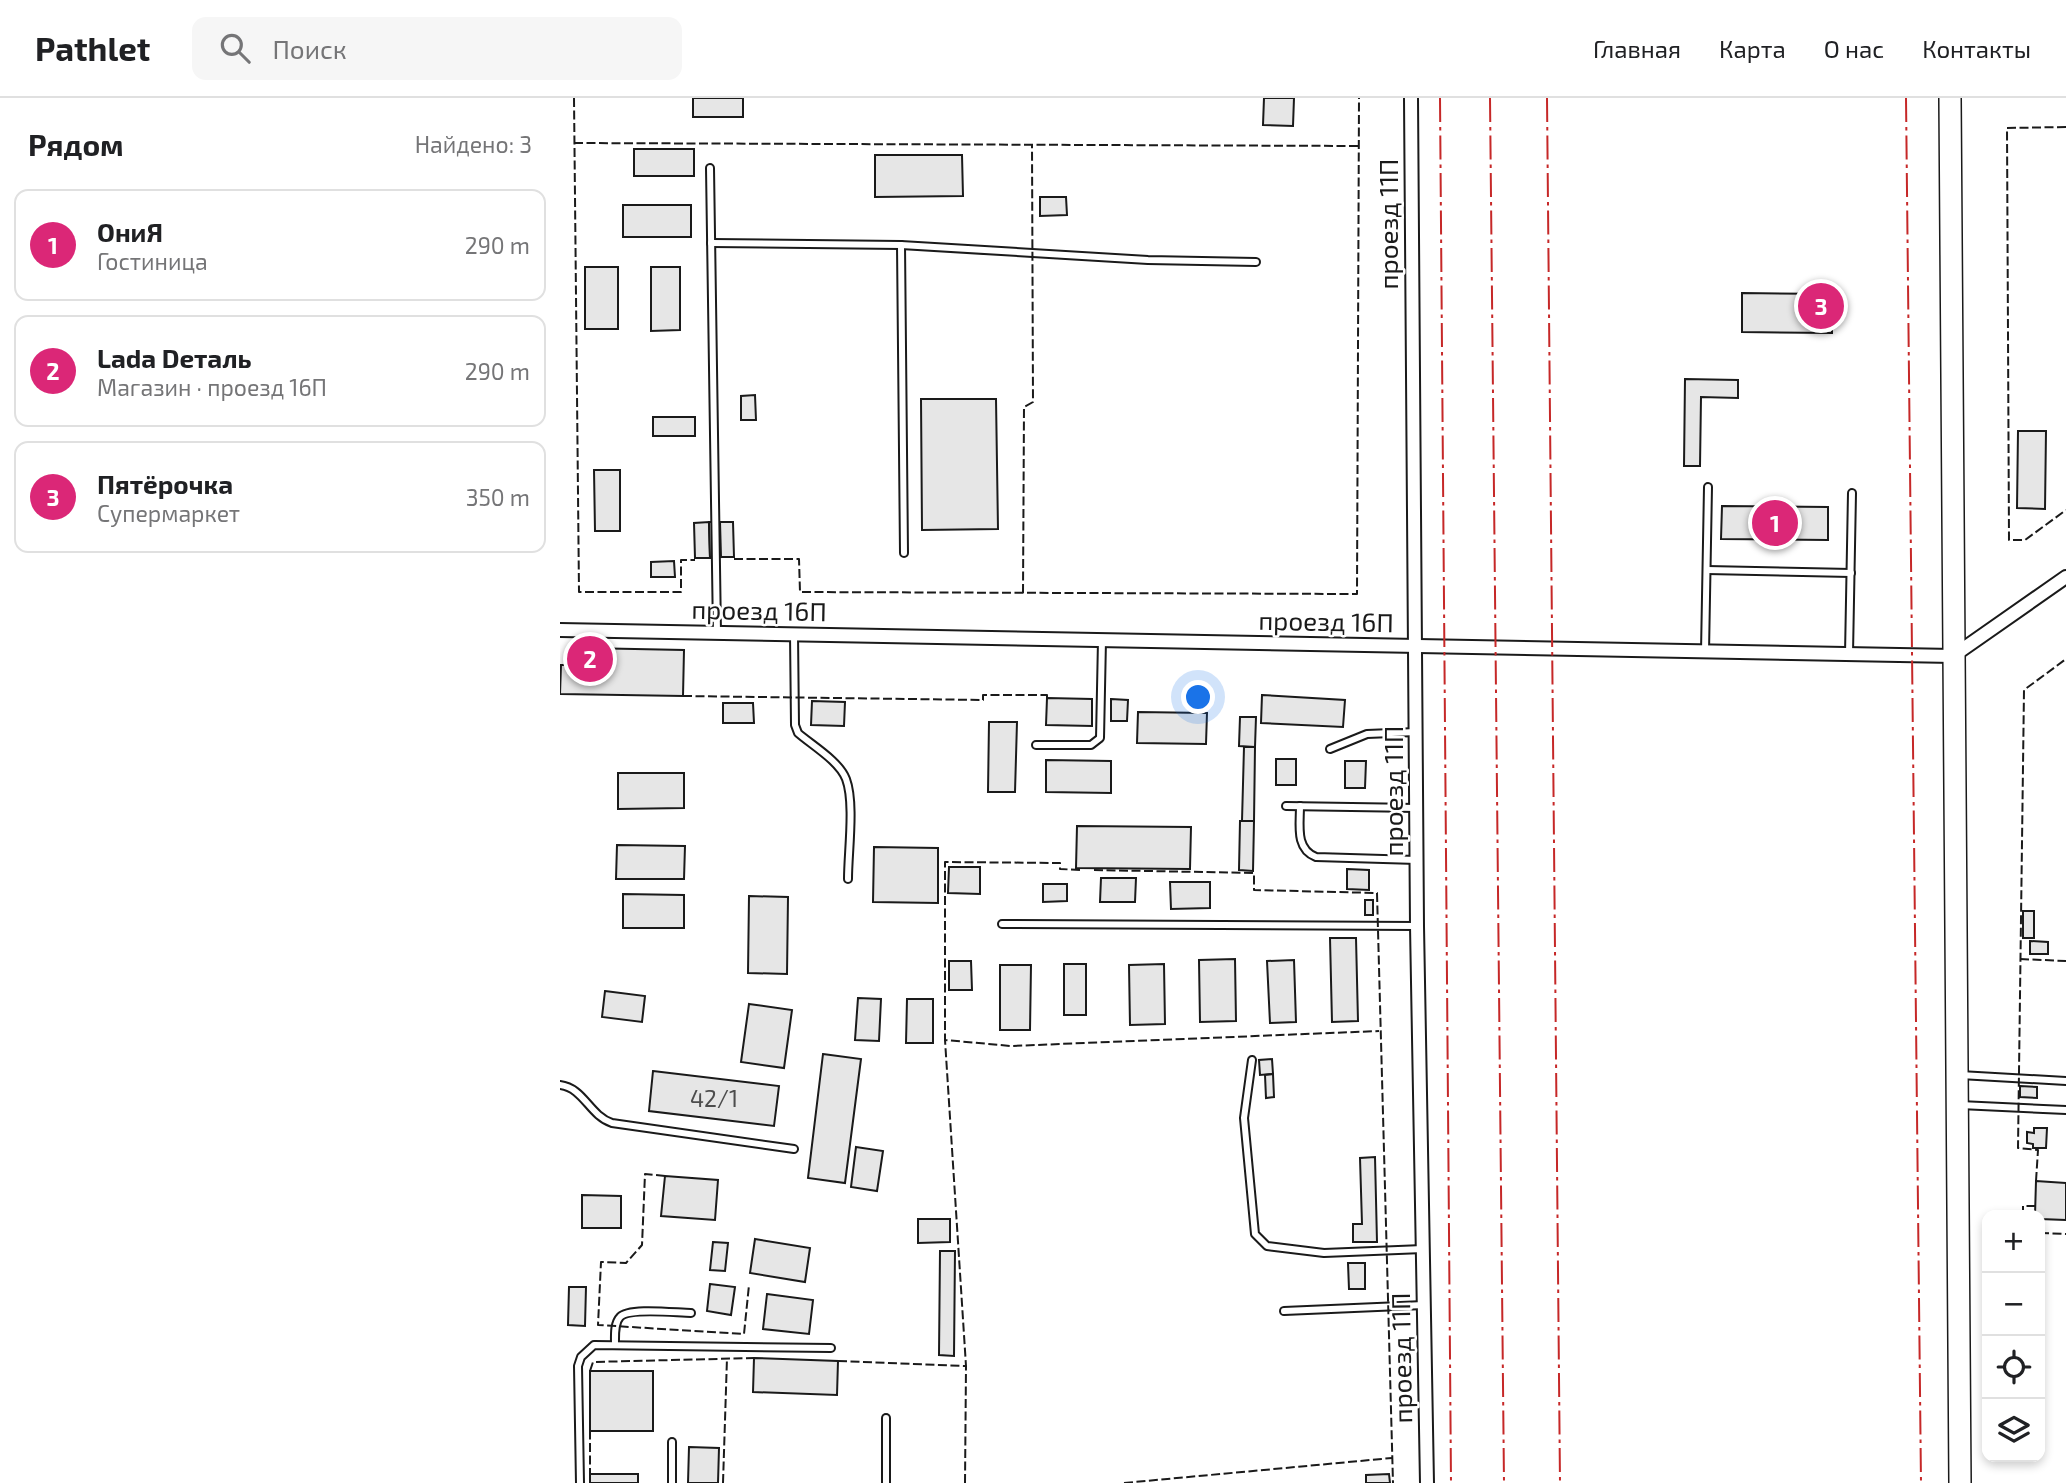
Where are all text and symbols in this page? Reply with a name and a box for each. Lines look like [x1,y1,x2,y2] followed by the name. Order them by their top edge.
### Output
[192,17,682,80] search box
[35,28,150,68] text: Pathlet
[216,29,254,67] icon: search
[272,33,347,64] text: Поиск
[1593,34,1681,63] text: Главная
[1719,34,1786,63] text: Карта
[1824,34,1884,63] text: О нас
[1922,34,2031,63] text: Контакты
[28,126,124,162] text: Рядом
[415,130,532,158] text: Найдено: 3
[1372,159,1403,289] street label: проезд 11П
[97,216,163,247] text: ОниЯ
[48,231,58,259] text: 1
[465,231,530,259] text: 290 m
[97,247,208,275] text: Гостиница
[1798,280,1844,332] pin: 3
[97,342,252,373] text: Lada Dеталь
[46,357,60,385] text: 2
[465,357,530,385] text: 290 m
[97,373,327,401] text: Магазин · проезд 16П
[97,468,233,499] text: Пятёрочка
[46,483,60,511] text: 3
[466,483,530,511] text: 350 m
[1752,497,1798,549] pin: 1
[97,499,240,527] text: Супермаркет
[691,593,827,626] street label: проезд 16П
[1258,604,1394,637] street label: проезд 16П
[567,633,613,685] pin: 2
[1181,680,1215,714] your location
[1377,726,1408,856] street label: проезд 11П
[690,1084,738,1112] house number: 42/1
[1982,1210,2045,1462] map controls
[1982,1210,2045,1273] button: +
[1982,1273,2045,1336] button: −
[1384,1292,1417,1424] street label: проезд 11П
[1982,1336,2045,1399] button: locate
[1982,1399,2045,1462] button: layers

